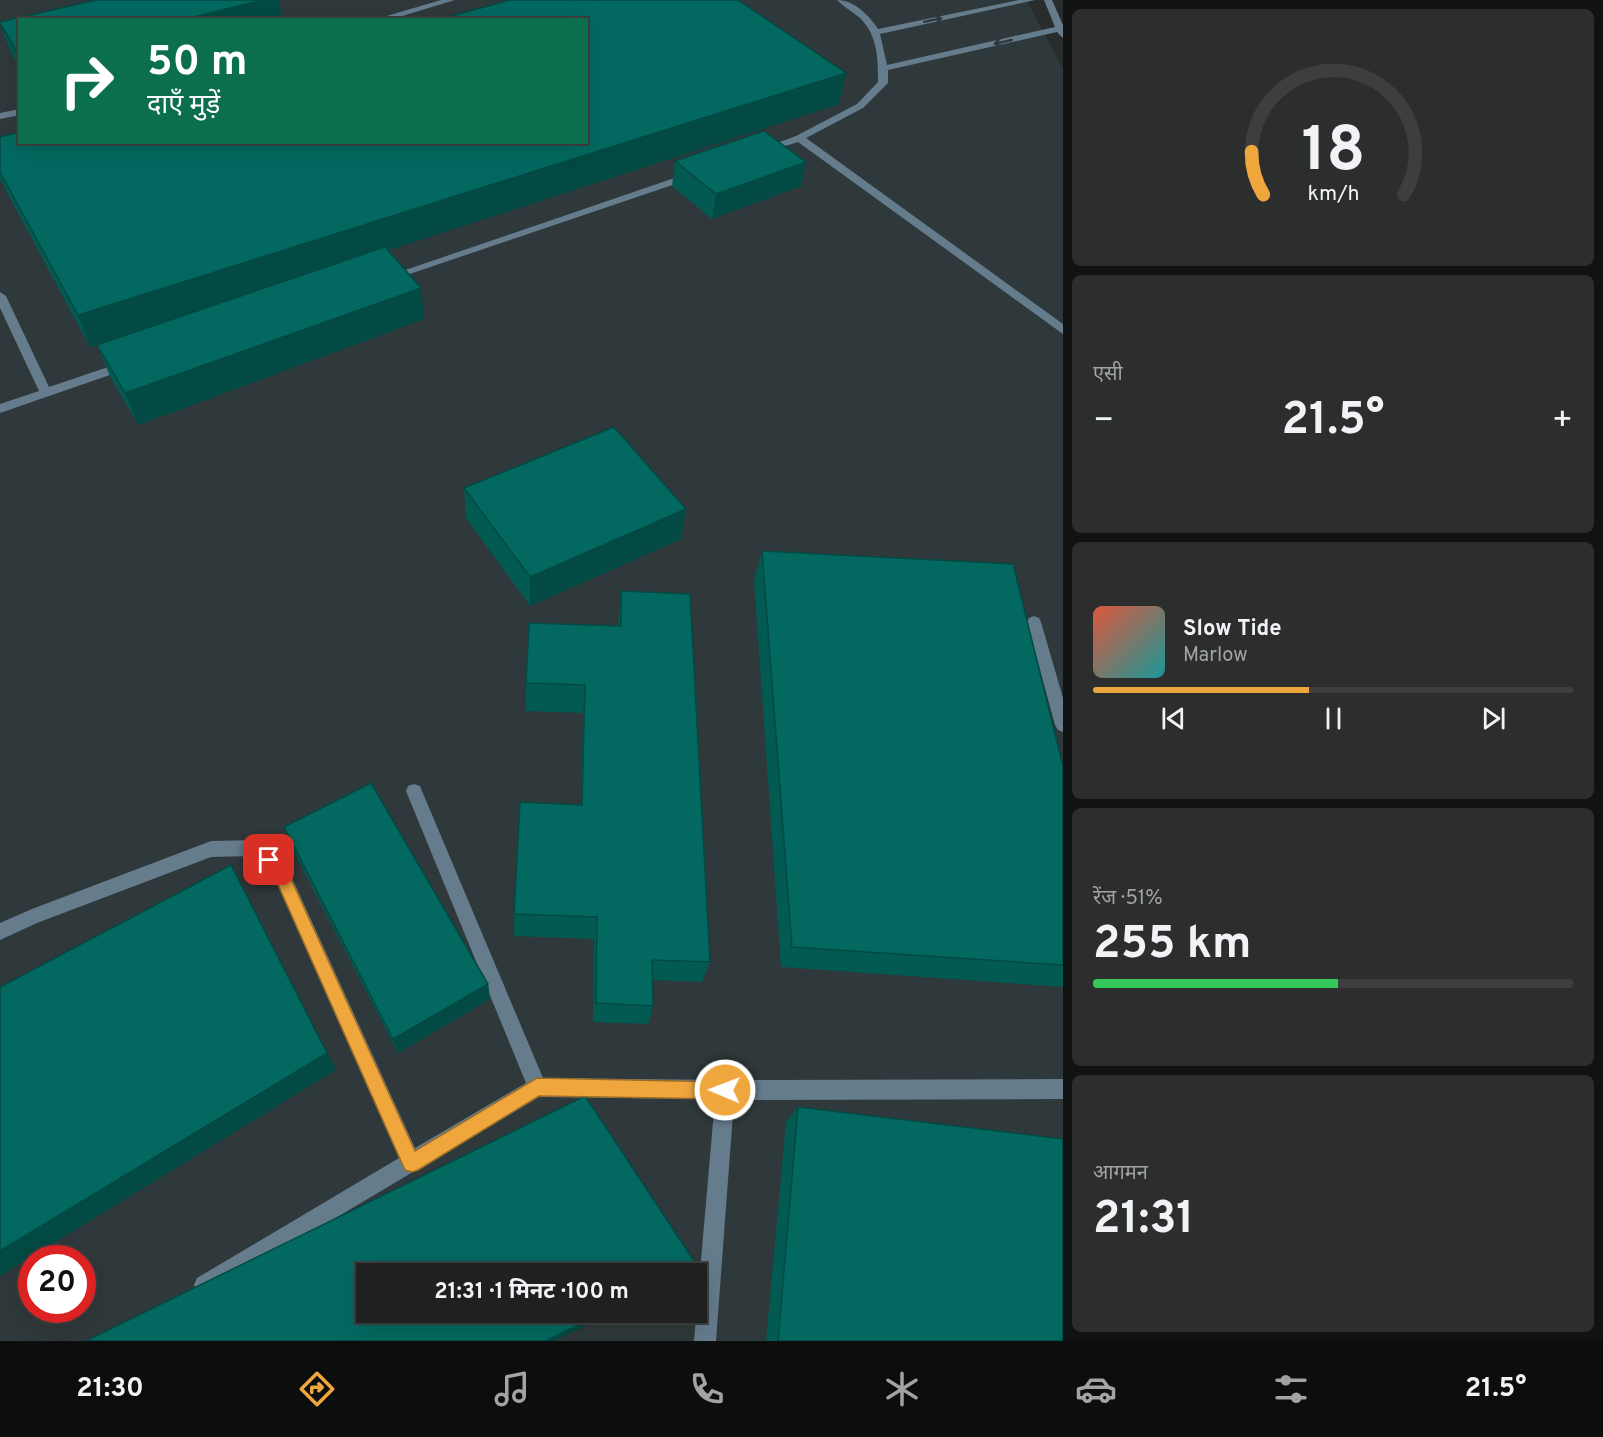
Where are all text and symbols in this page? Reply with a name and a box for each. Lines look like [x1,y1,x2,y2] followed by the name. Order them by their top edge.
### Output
[923,14,943,25] one-way arrow
[994,36,1013,48] one-way arrow
[147,37,248,90] text: 50 m
[48,42,126,120] icon: right
[147,89,220,123] text: दाएँ मुड़ें
[1301,114,1365,193] text: 18
[1307,181,1359,208] text: km/h
[1093,362,1123,388] text: एसी
[1282,393,1384,450] text: 21.5°
[1093,401,1114,443] text: −
[1552,401,1573,443] text: +
[1183,616,1282,643] text: Slow Tide
[1183,643,1247,669] text: Marlow
[1157,702,1190,735] icon: previous
[1317,702,1350,735] icon: pause
[1477,702,1510,735] icon: next
[243,834,294,885] pin
[252,843,285,876] icon: arrive
[1093,886,1163,912] text: रेंज · 51%
[1093,917,1251,974] text: 255 km
[693,1058,757,1122] position arrow
[1093,1161,1148,1187] text: आगमन
[1093,1192,1194,1249] text: 21:31
[18,1245,96,1323] speed limit sign: 20
[434,1279,629,1306] text: 21:31 · 1 मिनट · 100 m
[296,1368,338,1410] icon: directions
[491,1368,533,1410] icon: music
[686,1368,728,1410] icon: phone
[881,1368,923,1410] icon: climate
[1075,1368,1117,1410] icon: car
[1270,1368,1312,1410] icon: filters
[76,1372,144,1406] text: 21:30
[1465,1372,1527,1406] text: 21.5°

